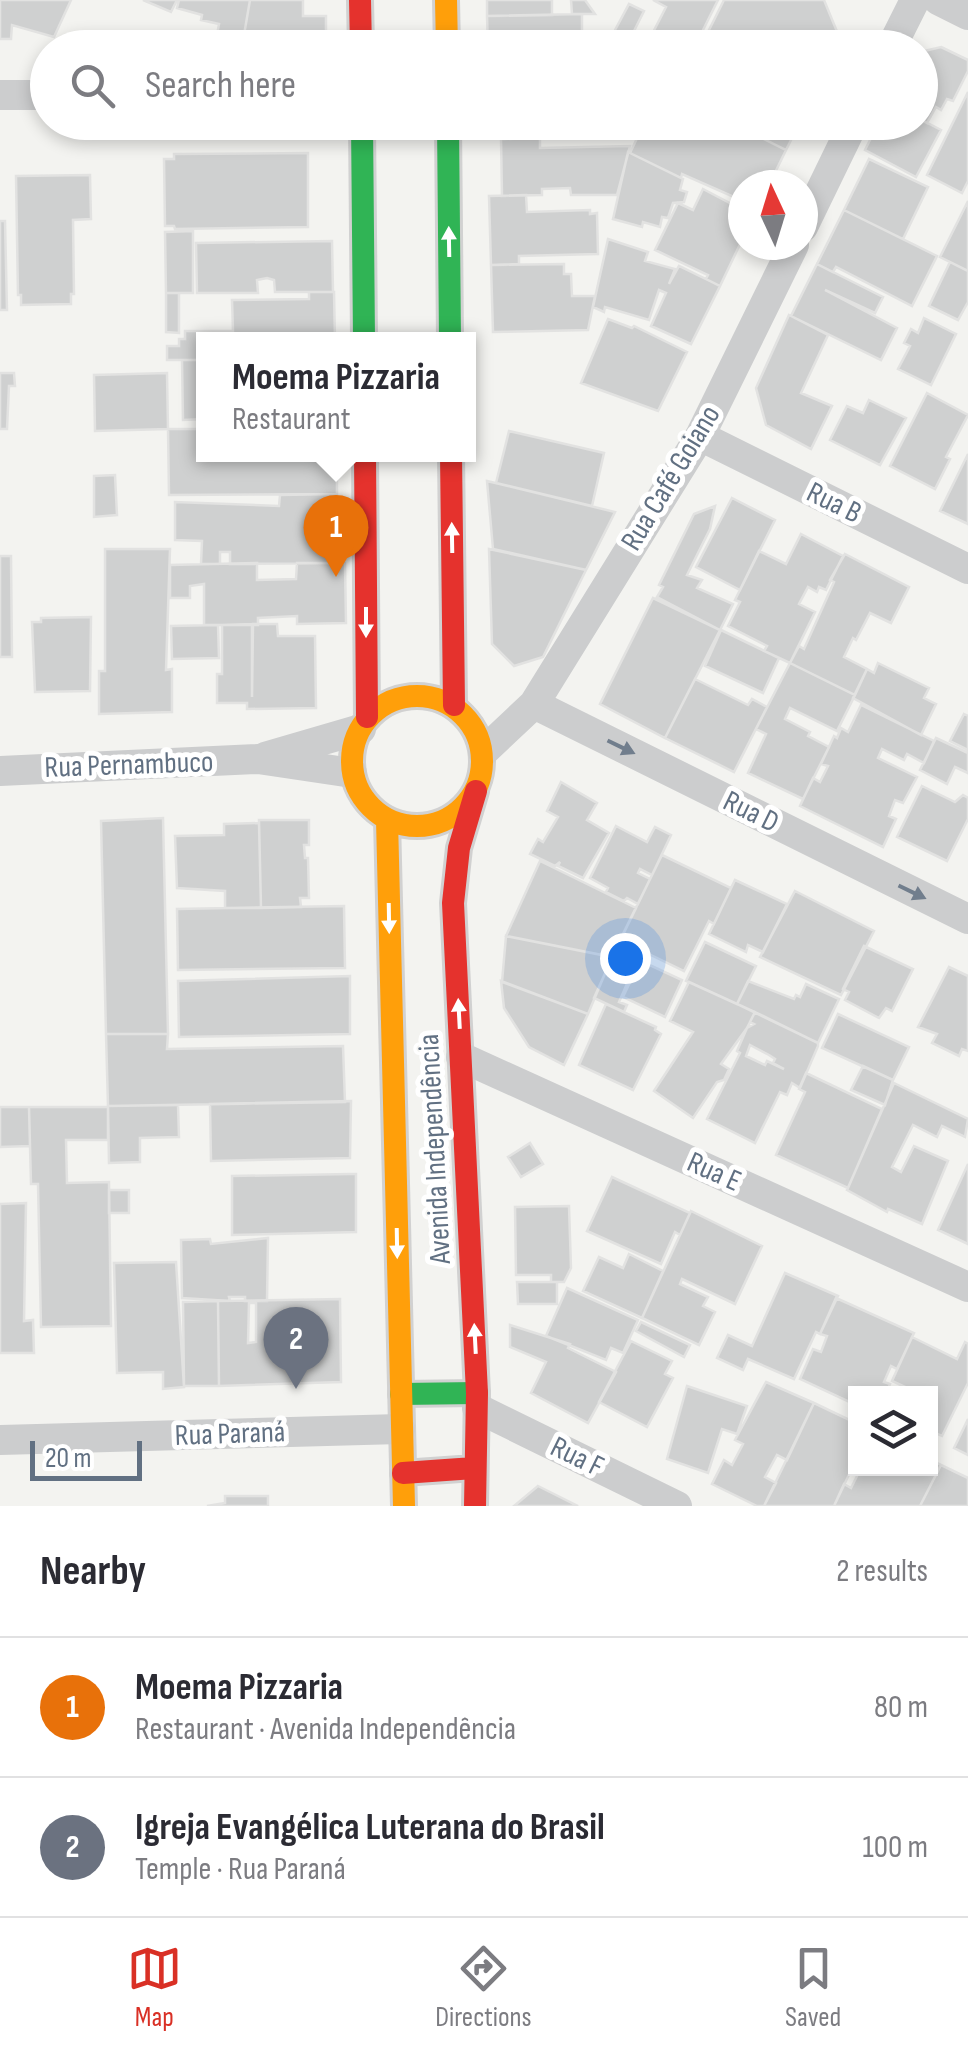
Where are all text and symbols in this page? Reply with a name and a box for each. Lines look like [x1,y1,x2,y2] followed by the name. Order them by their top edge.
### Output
[30,30,938,140] search box
[65,58,120,113] icon: search
[145,63,296,108] text: Search here
[728,170,818,260] north arrow
[441,226,457,258] one-way arrow
[196,332,476,462] popup
[232,355,440,400] text: Moema Pizzaria
[614,399,728,557] street label: Rua Café Goiano
[232,400,351,439] text: Restaurant
[801,475,867,531] street label: Rua B
[304,494,368,577] pin: 1
[444,521,460,553] one-way arrow
[359,606,375,638] one-way arrow
[607,738,636,755] one-way arrow
[44,744,214,786] street label: Rua Pernambuco
[717,783,785,841] street label: Rua D
[898,883,927,900] one-way arrow
[381,902,397,934] one-way arrow
[600,933,651,984] your location
[450,998,466,1030] one-way arrow
[411,1033,459,1266] street label: Avenida Independência
[682,1144,746,1200] street label: Rua E
[390,1227,406,1259] one-way arrow
[264,1306,328,1389] pin: 2
[467,1322,483,1354] one-way arrow
[848,1386,938,1476] map controls
[848,1386,938,1476] button: layers
[174,1414,286,1454] street label: Rua Paraná
[545,1429,609,1485] street label: Rua F
[30,1436,142,1480] scale bar
[45,1442,91,1475] text: 20 m
[40,1546,146,1597] text: Nearby
[836,1552,928,1591] text: 2 results
[135,1665,343,1710] text: Moema Pizzaria
[66,1688,79,1727] text: 1
[874,1688,928,1727] text: 80 m
[135,1710,516,1749] text: Restaurant · Avenida Independência
[135,1805,605,1850] text: Igreja Evangélica Luterana do Brasil
[65,1828,80,1867] text: 2
[863,1828,928,1867] text: 100 m
[135,1850,346,1889] text: Temple · Rua Paraná
[127,1941,182,2034] tab: Map
[435,1941,532,2034] tab: Directions
[785,1941,841,2034] tab: Saved

